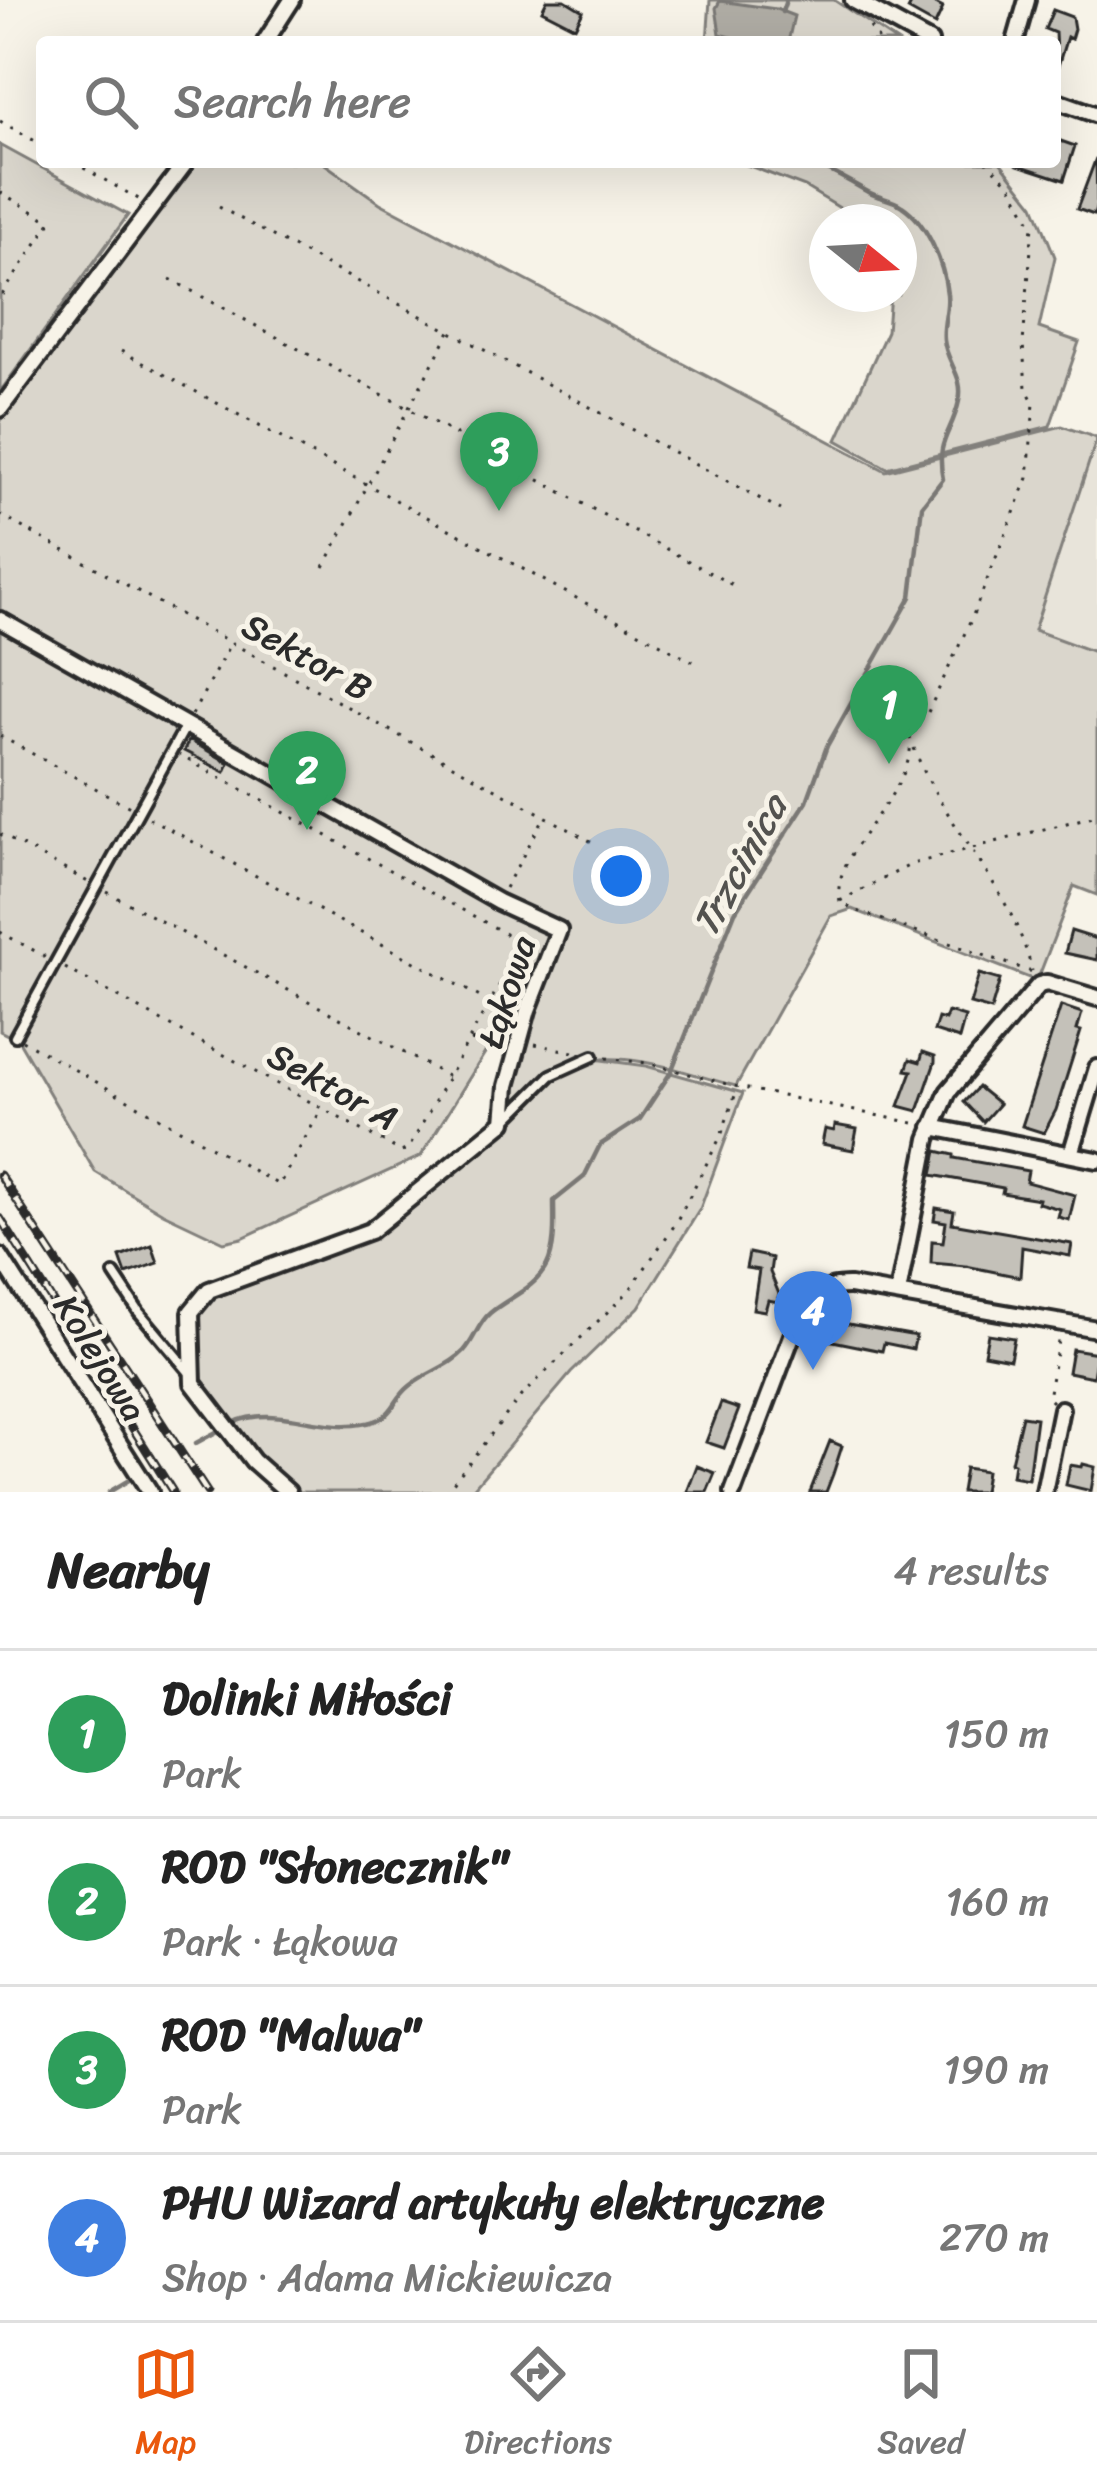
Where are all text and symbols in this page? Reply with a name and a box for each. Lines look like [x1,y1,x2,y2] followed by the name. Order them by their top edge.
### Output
[36,36,1061,168] search box
[174,62,411,142] text: Search here
[78,69,144,135] icon: search
[809,204,917,312] north arrow
[460,412,538,511] pin: 3
[230,595,384,719] street label: Sektor B
[850,665,928,764] pin: 1
[268,731,346,830] pin: 2
[672,778,808,949] water label: Trzcinica
[591,846,651,906] your location
[459,927,555,1057] street label: Łąkowa
[255,1025,411,1149] street label: Sektor A
[774,1271,852,1370] pin: 4
[35,1281,165,1435] street label: Kolejowa
[48,1525,209,1615] text: Nearby
[894,1536,1049,1605] text: 4 results
[162,1659,452,1739] text: Dolinki Miłości
[79,1699,95,1768] text: 1
[944,1699,1049,1768] text: 150 m
[162,1739,242,1808] text: Park
[162,1827,508,1907] text: ROD "Słonecznik"
[76,1867,98,1936] text: 2
[945,1867,1049,1936] text: 160 m
[162,1907,397,1976] text: Park · Łąkowa
[162,1995,420,2075] text: ROD "Malwa"
[76,2035,98,2104] text: 3
[944,2035,1049,2104] text: 190 m
[162,2075,242,2144] text: Park
[162,2163,825,2243] text: PHU Wizard artykuły elektryczne
[75,2203,99,2272] text: 4
[939,2203,1049,2272] text: 270 m
[162,2243,612,2312] text: Shop · Adama Mickiewicza
[133,2341,199,2471] tab: Map
[464,2341,612,2471] tab: Directions
[877,2341,964,2471] tab: Saved

